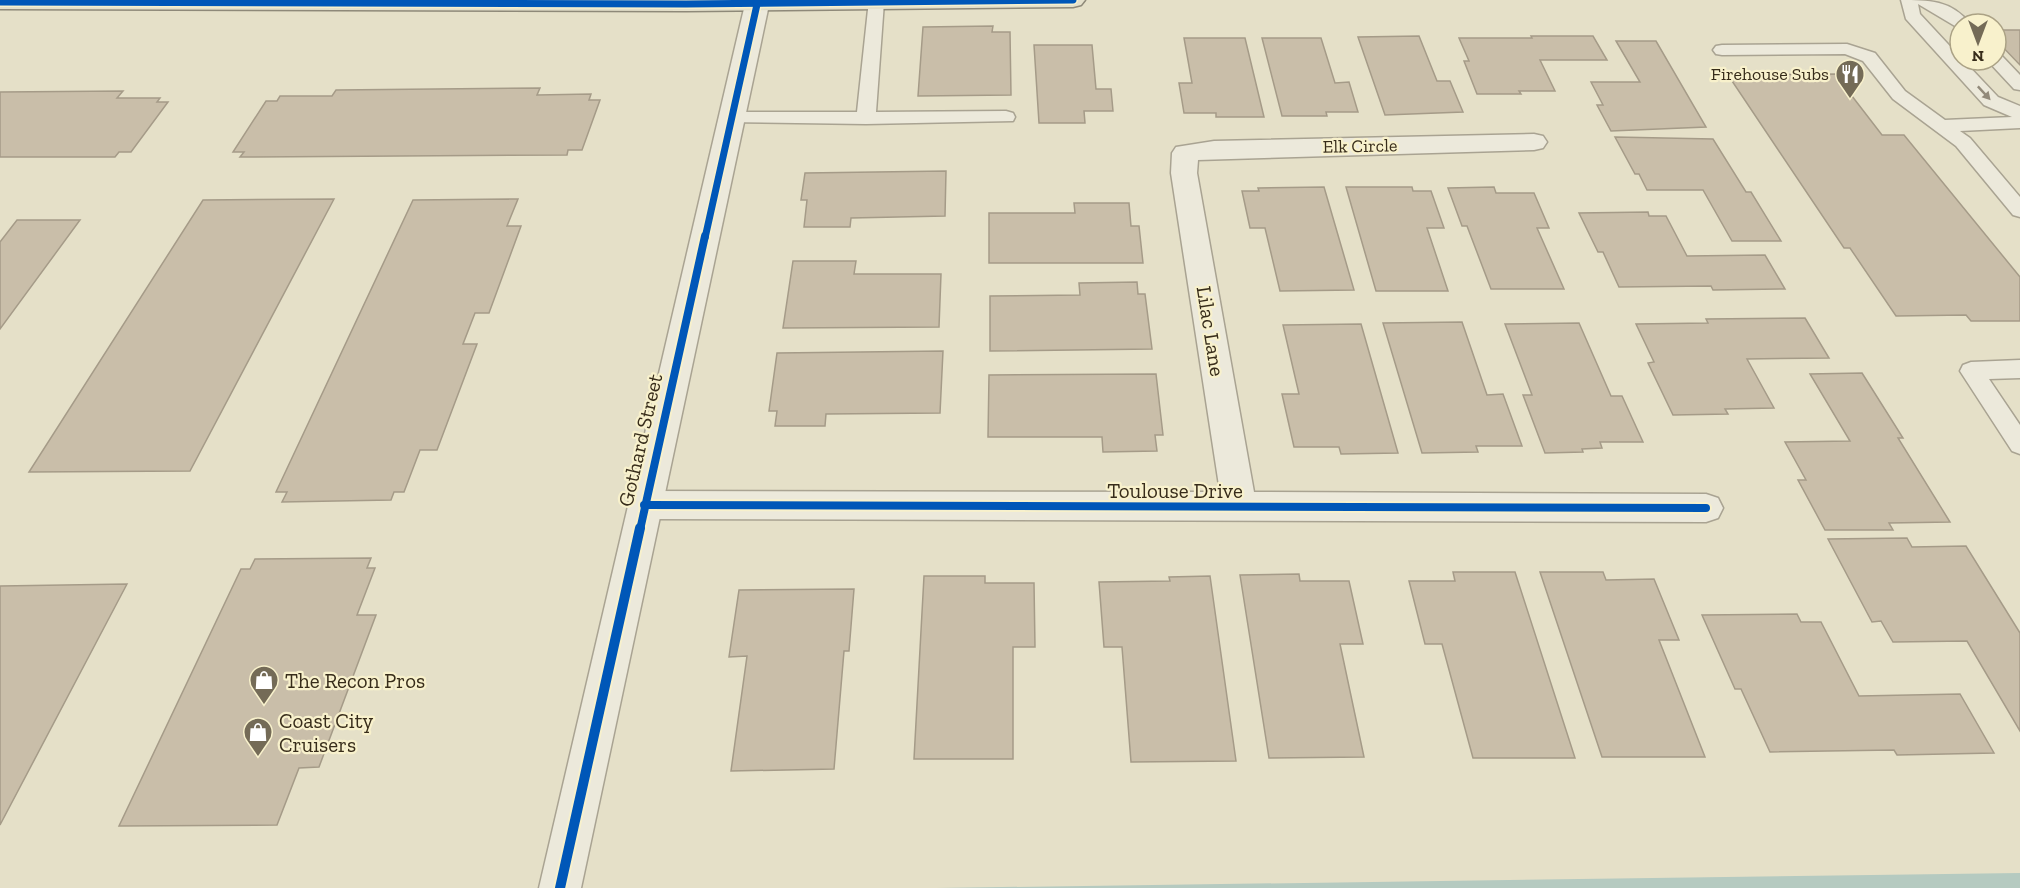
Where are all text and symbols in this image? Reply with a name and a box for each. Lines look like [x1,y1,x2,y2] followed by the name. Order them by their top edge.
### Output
[1948,12,2008,72] north arrow
[1972,47,1984,66] text: N
[1834,58,1866,100] restaurant icon: Firehouse Subs
[1711,63,1829,85] place label: Firehouse Subs
[1977,86,1991,101] one-way arrow
[1323,134,1397,158] street label: Elk Circle
[1192,284,1230,378] street label: Lilac Lane
[613,371,667,509] street label: Gothard Street
[1107,478,1243,503] street label: Toulouse Drive
[248,664,280,706] shop icon: The Recon Pros
[285,668,425,693] place label: The Recon Pros
[279,708,373,757] place label: Coast City Cruisers
[242,716,274,758] shop icon: Coast City Cruisers

